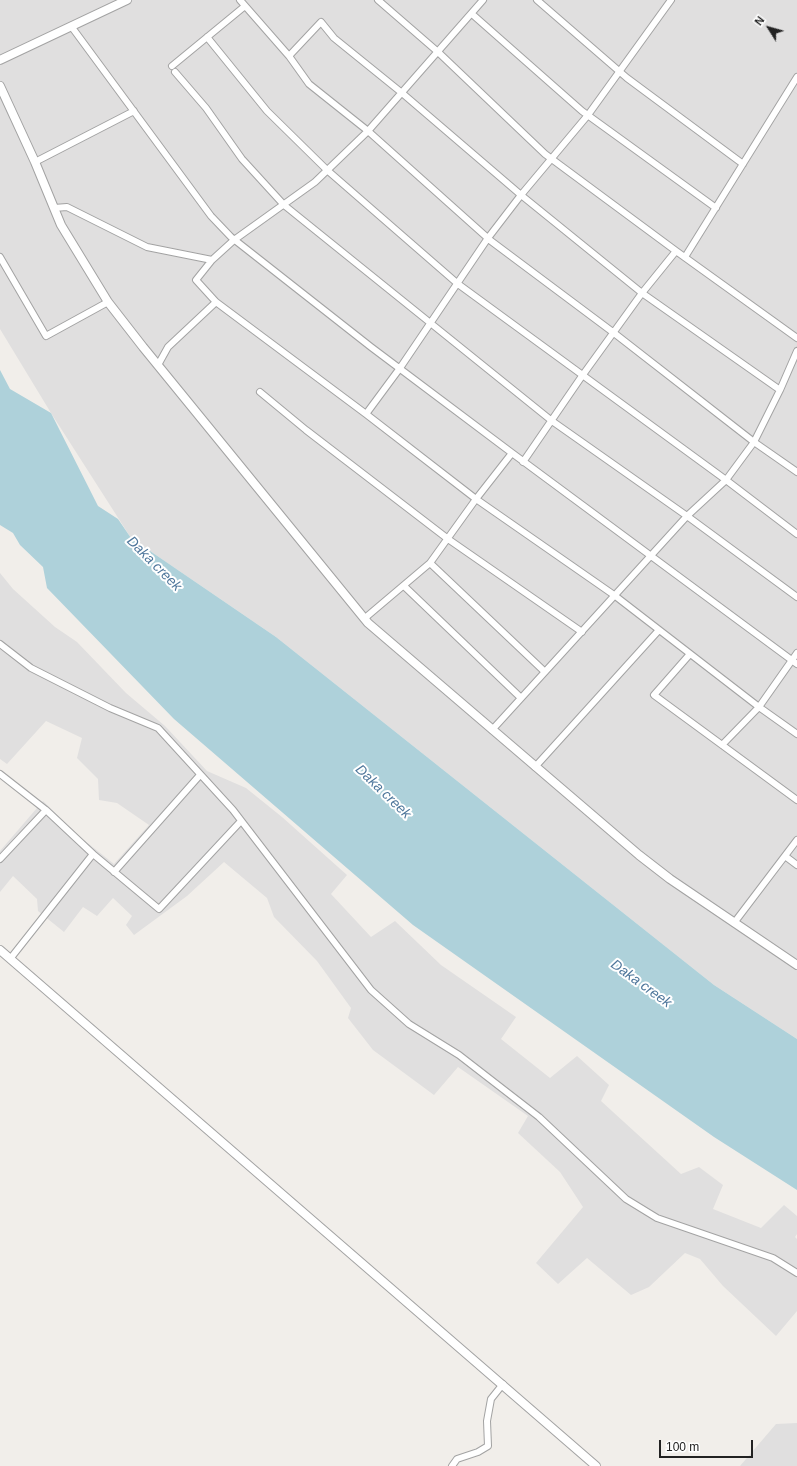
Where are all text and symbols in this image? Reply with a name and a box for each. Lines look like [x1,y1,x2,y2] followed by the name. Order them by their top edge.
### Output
[749,8,789,48] north arrow
[752,14,767,28] text: N
[123,533,185,595] water label: Daka creek
[352,761,414,823] water label: Daka creek
[607,956,675,1012] water label: Daka creek
[661,1432,755,1458] scale bar
[666,1440,699,1454] text: 100 m

